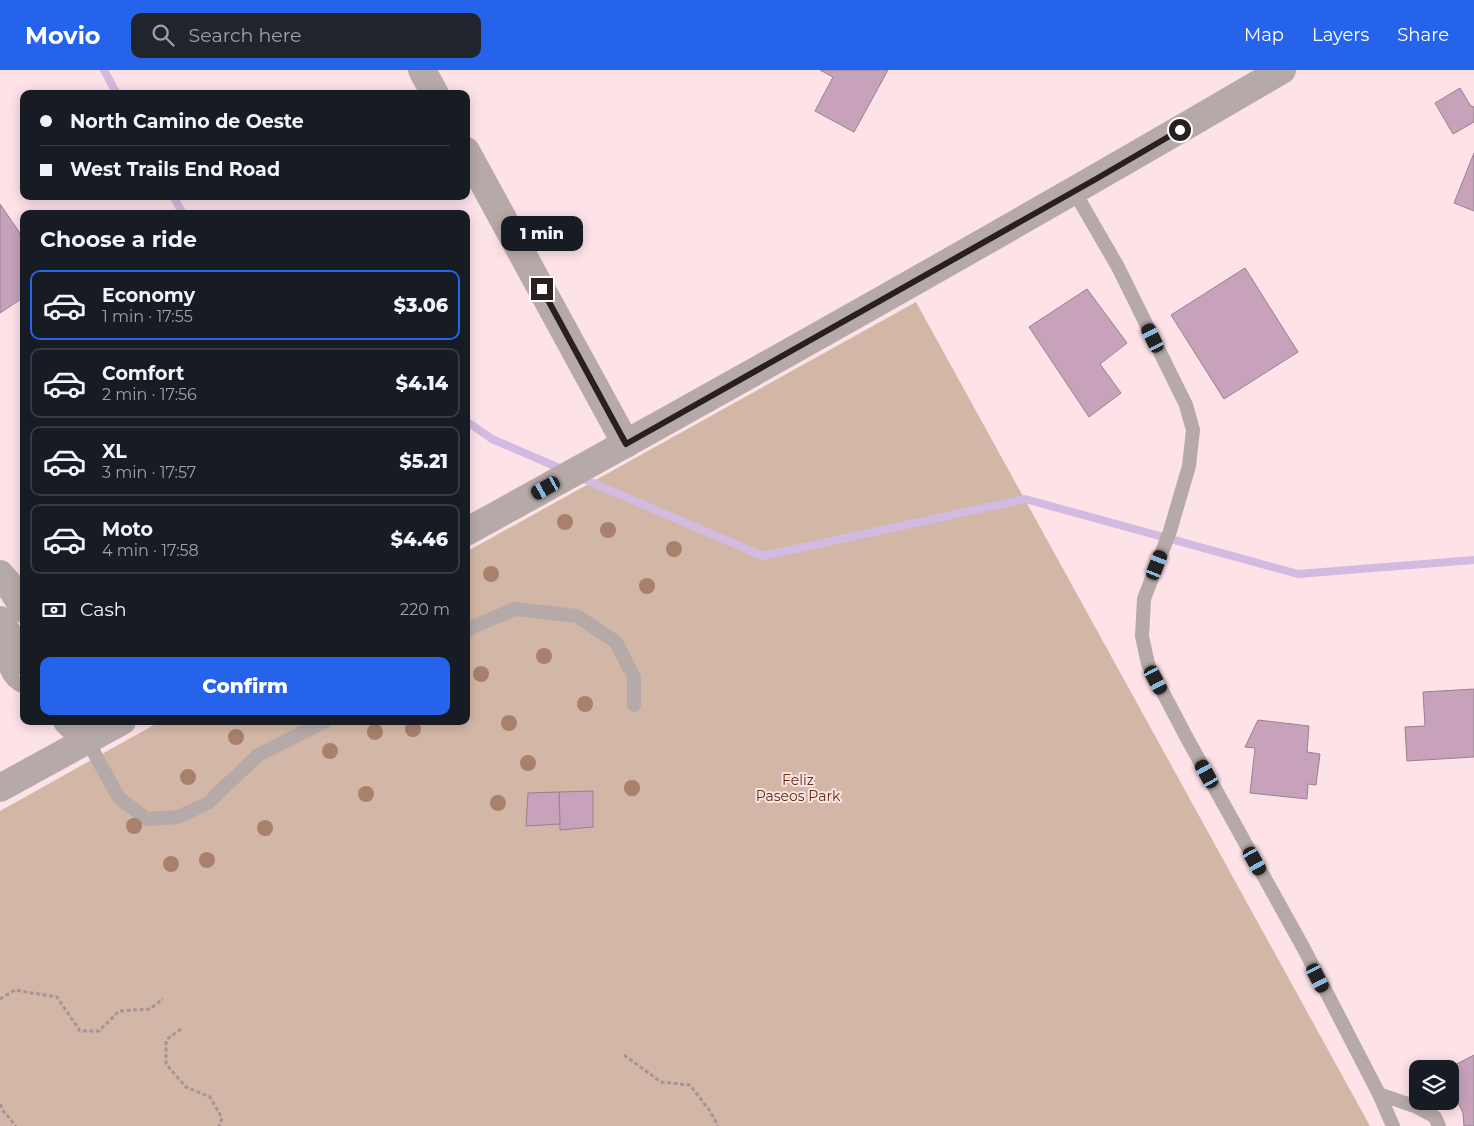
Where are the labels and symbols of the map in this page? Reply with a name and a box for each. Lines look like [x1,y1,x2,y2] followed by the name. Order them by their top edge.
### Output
[1169,119,1191,141] route start
[501,216,583,252] callout: 1 min
[531,278,553,300] route end
[1139,321,1166,355] car
[529,474,562,502] car
[1144,548,1169,582] car
[1142,663,1169,697] car
[1193,757,1220,791] car
[756,771,841,805] park label: Feliz Paseos Park
[1241,844,1268,878] car
[1304,961,1331,995] car

